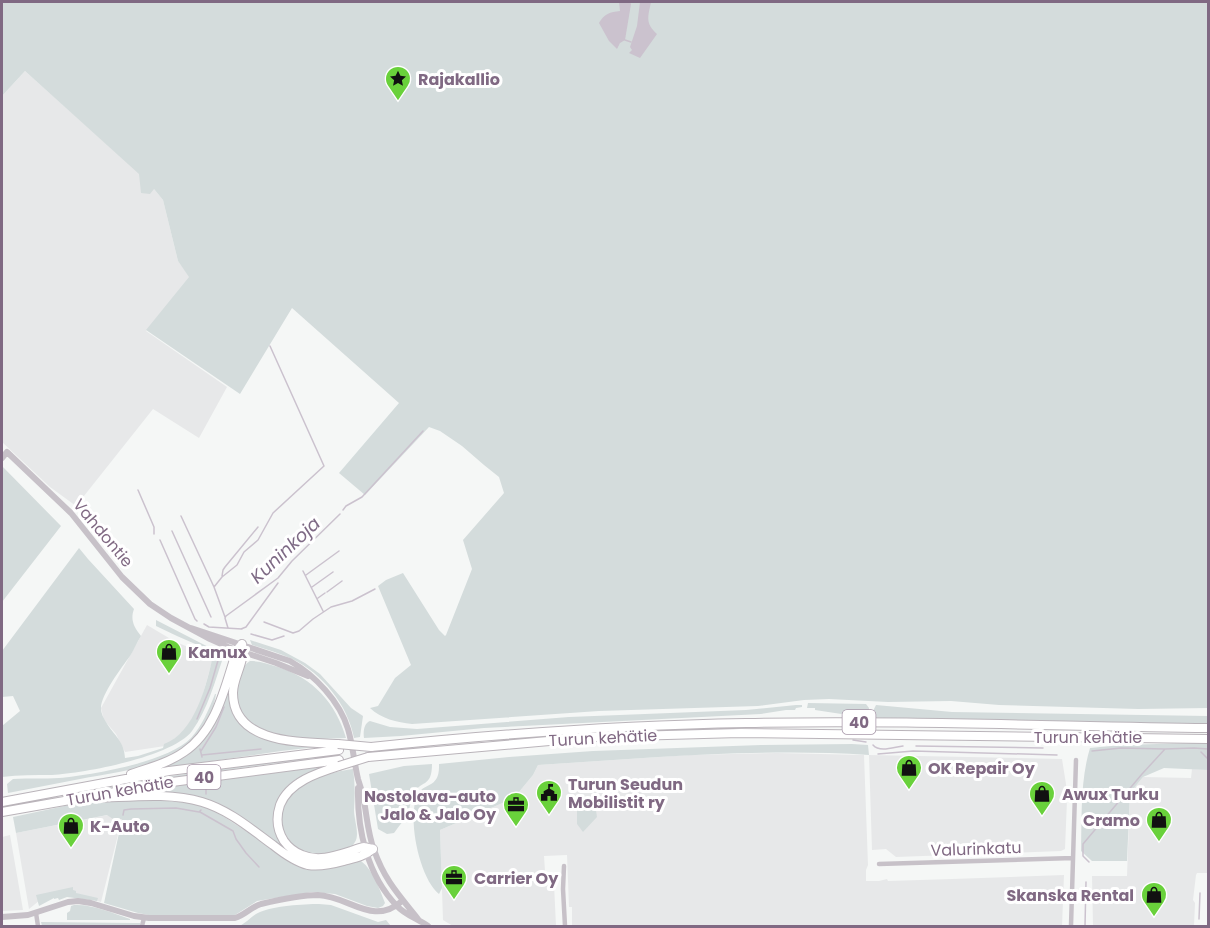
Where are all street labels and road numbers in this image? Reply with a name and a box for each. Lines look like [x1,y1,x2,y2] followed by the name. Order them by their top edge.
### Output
[68,494,138,572] street label: Vahdontie
[842,710,876,734] road number: 40
[548,724,658,752] street label: Turun kehätie
[1034,726,1142,749] street label: Turun kehätie
[188,765,220,789] road number: 40
[65,770,176,812] street label: Turun kehätie
[930,836,1022,862] street label: Valurinkatu

